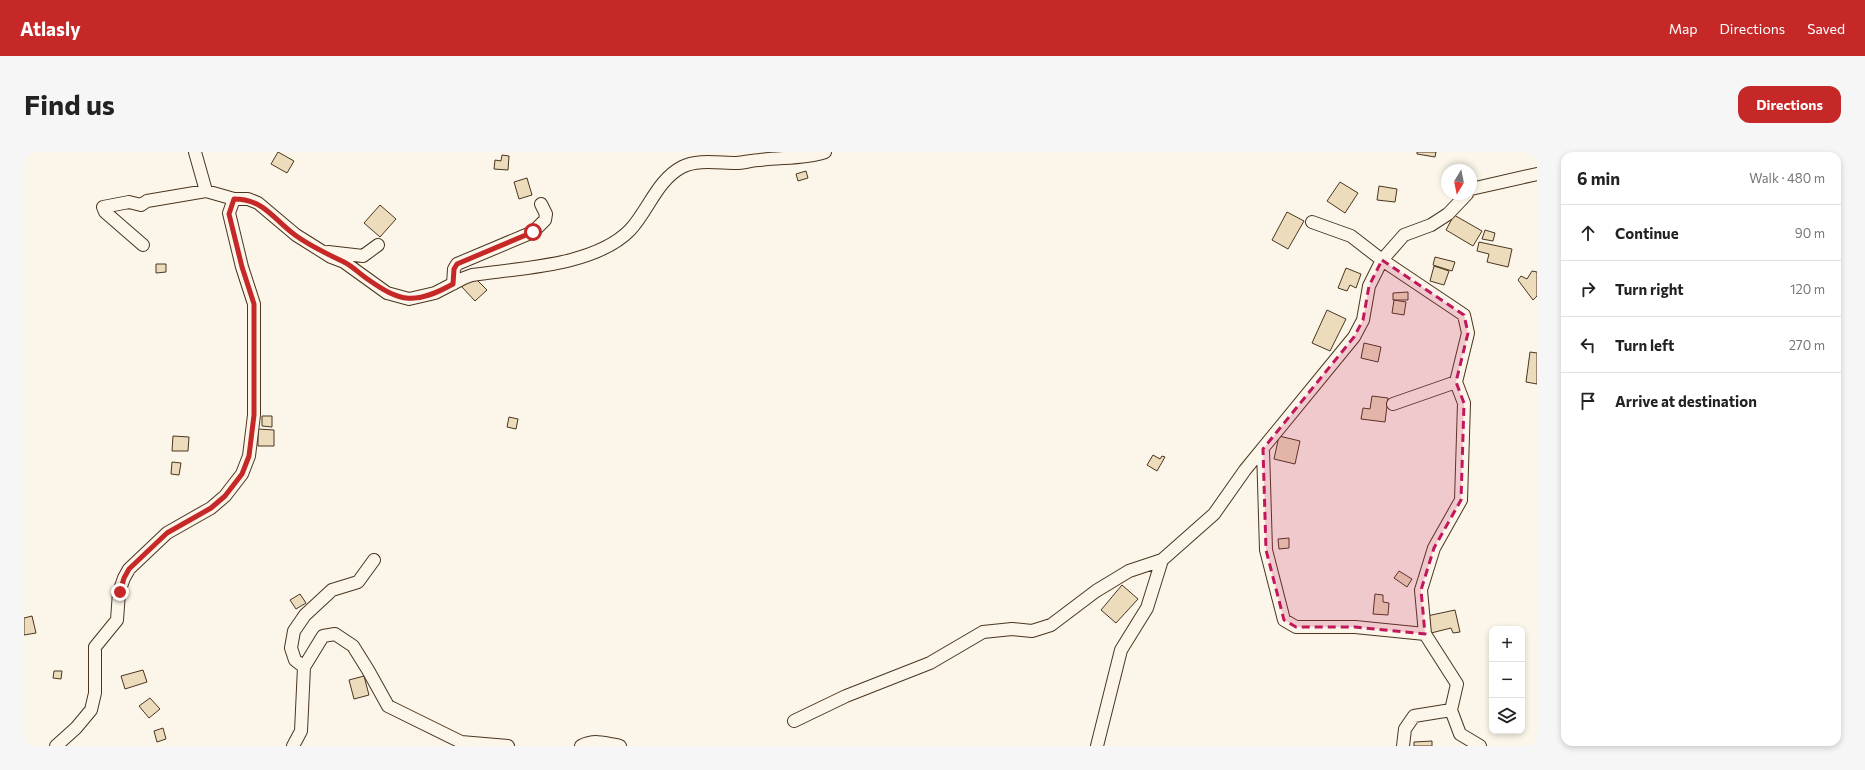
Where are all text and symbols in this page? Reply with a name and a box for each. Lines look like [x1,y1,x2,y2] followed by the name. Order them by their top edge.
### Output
[20,17,81,40] text: Atlasly
[1669,20,1698,37] text: Map
[1720,20,1785,37] text: Directions
[1807,20,1845,37] text: Saved
[1738,86,1841,123] button: Directions
[24,87,115,121] text: Find us
[1441,164,1477,200] north arrow
[1577,168,1620,189] text: 6 min
[1749,170,1825,186] text: Walk · 480 m
[1577,222,1599,244] icon: ahead
[524,223,542,241] route start
[1615,224,1679,242] text: Continue
[1795,225,1825,241] text: 90 m
[1577,278,1599,300] icon: right
[1615,280,1684,298] text: Turn right
[1790,281,1825,297] text: 120 m
[1577,334,1599,356] icon: left
[1615,336,1674,354] text: Turn left
[1789,337,1825,353] text: 270 m
[1577,390,1599,412] icon: arrive
[1615,392,1757,410] text: Arrive at destination
[111,583,129,601] route end
[1489,626,1525,734] map controls
[1489,626,1525,662] button: +
[1489,662,1525,698] button: −
[1489,698,1525,734] button: layers

